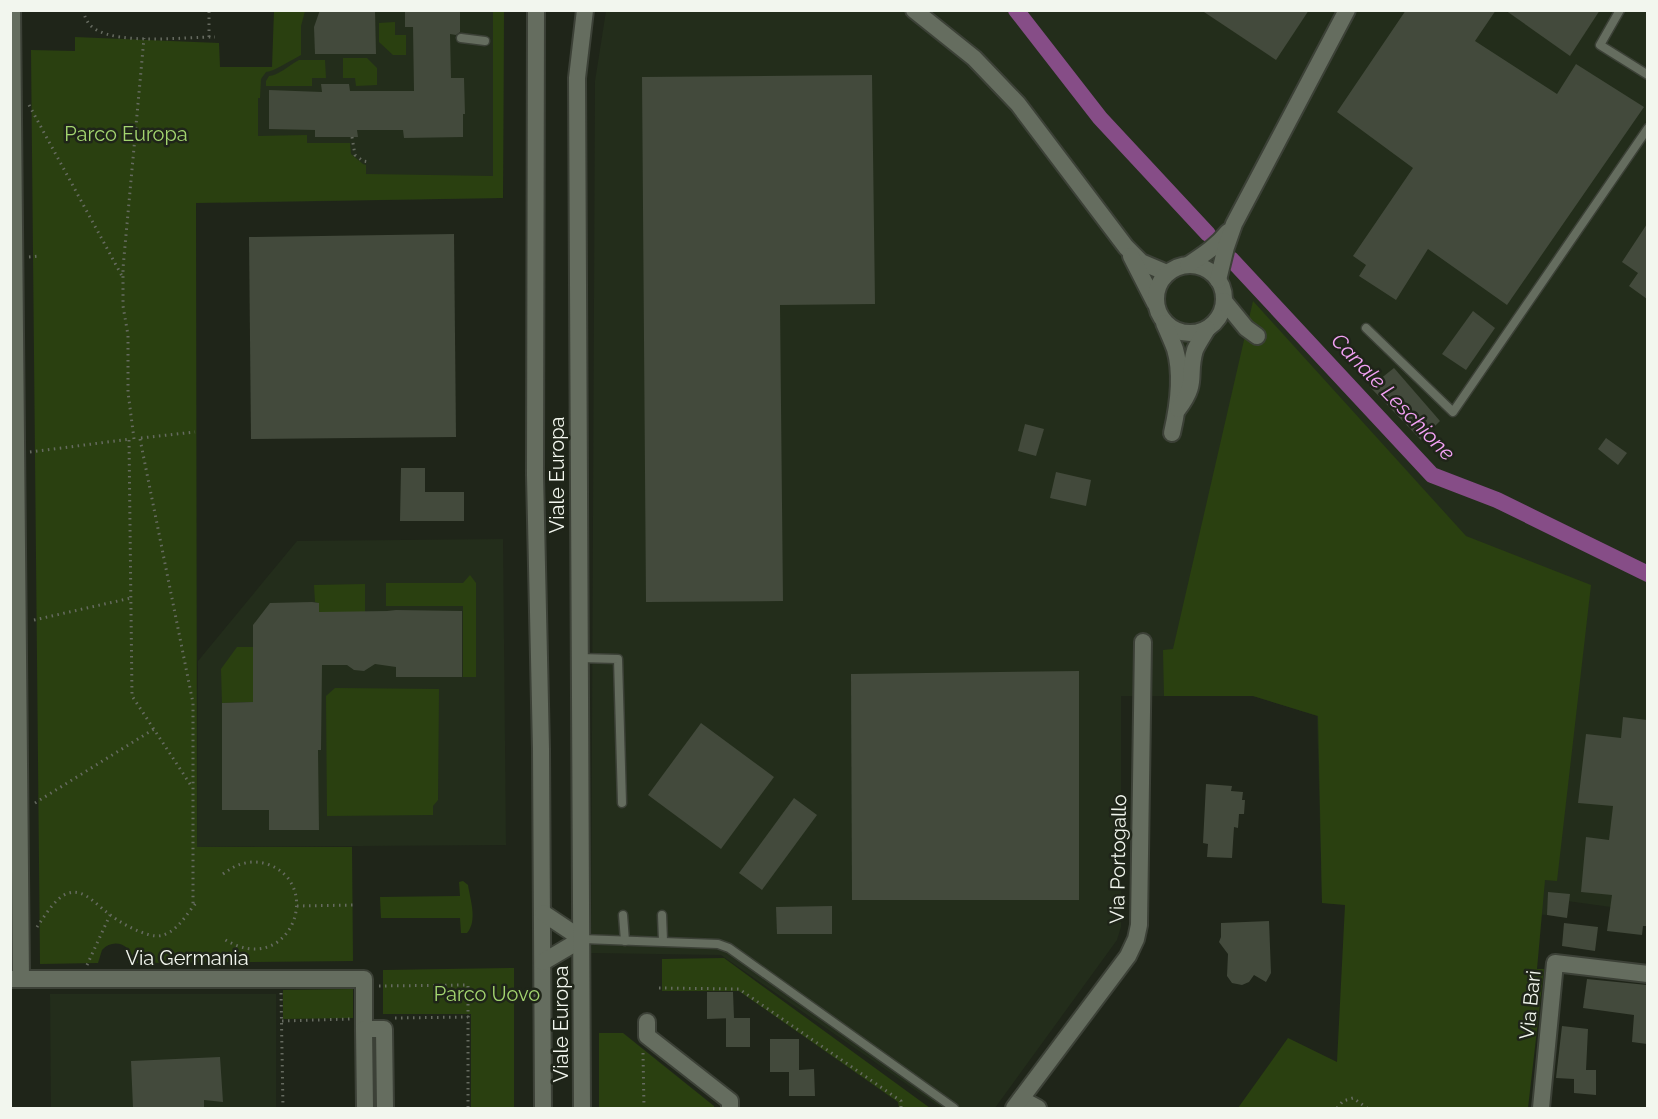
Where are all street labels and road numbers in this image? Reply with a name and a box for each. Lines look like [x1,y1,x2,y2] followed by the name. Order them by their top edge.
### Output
[545,417,569,533] street label: Viale Europa
[1105,794,1131,924] street label: Via Portogallo
[125,946,249,970] street label: Via Germania
[549,966,573,1082] street label: Viale Europa
[1514,969,1546,1041] street label: Via Bari

